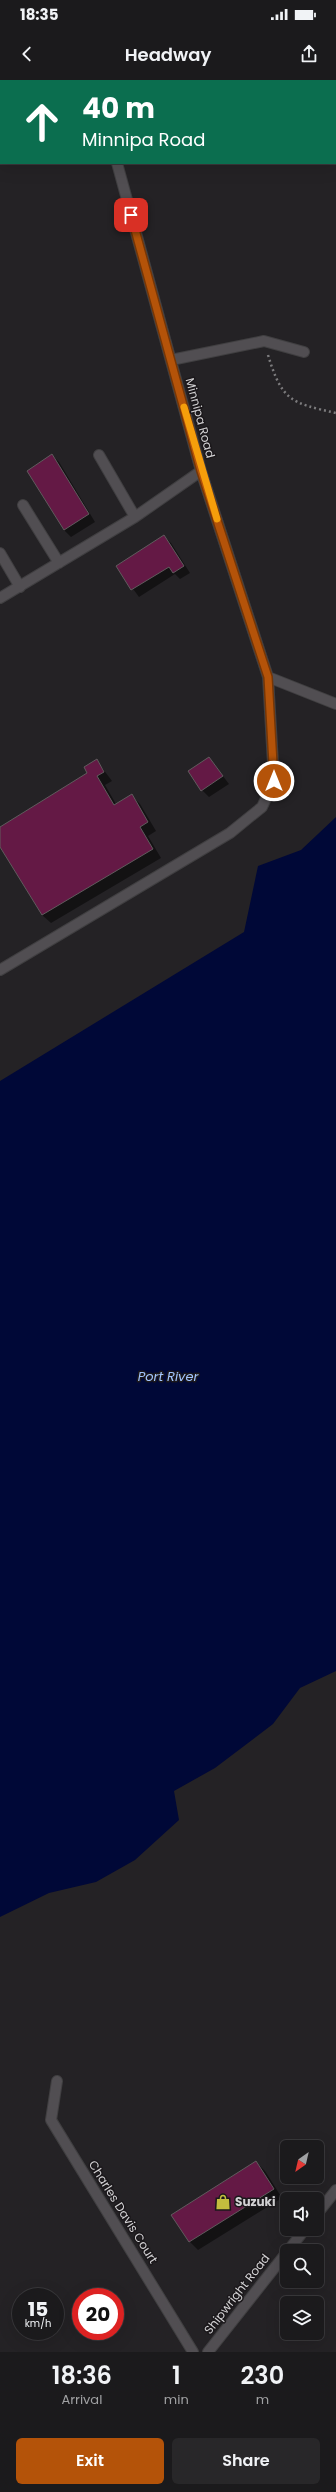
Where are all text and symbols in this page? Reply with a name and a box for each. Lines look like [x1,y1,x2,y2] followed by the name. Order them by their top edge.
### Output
[20,4,58,25] text: 18:35
[125,42,211,67] text: Headway
[16,43,38,65] icon: back
[298,43,320,65] icon: share
[82,89,155,128] text: 40 m
[16,96,68,148] icon: ahead
[82,127,205,152] text: Minnipa Road
[114,198,148,232] pin
[120,204,142,226] icon: arrive
[182,376,219,460] street label: Minnipa Road
[253,760,295,802] position arrow
[138,1367,199,1386] water label: Port River
[280,2140,324,2184] north arrow
[280,2140,324,2340] map controls
[85,2157,162,2267] street label: Charles Davis Court
[280,2192,324,2236] button: sound
[214,2193,232,2211] shop icon: Suzuki
[235,2193,275,2210] place label: Suzuki
[280,2244,324,2288] button: search
[200,2250,273,2337] street label: Shipwright Road
[72,2288,124,2340] speed limit sign: 20
[28,2295,48,2323] text: 15
[280,2296,324,2340] button: layers
[25,2316,51,2331] text: km/h
[52,2359,112,2392] text: 18:36
[172,2359,181,2392] text: 1
[241,2359,284,2392] text: 230
[61,2390,102,2409] text: Arrival
[164,2390,189,2409] text: min
[256,2390,269,2409] text: m
[16,2438,164,2484] button: Exit
[172,2438,320,2484] button: Share

